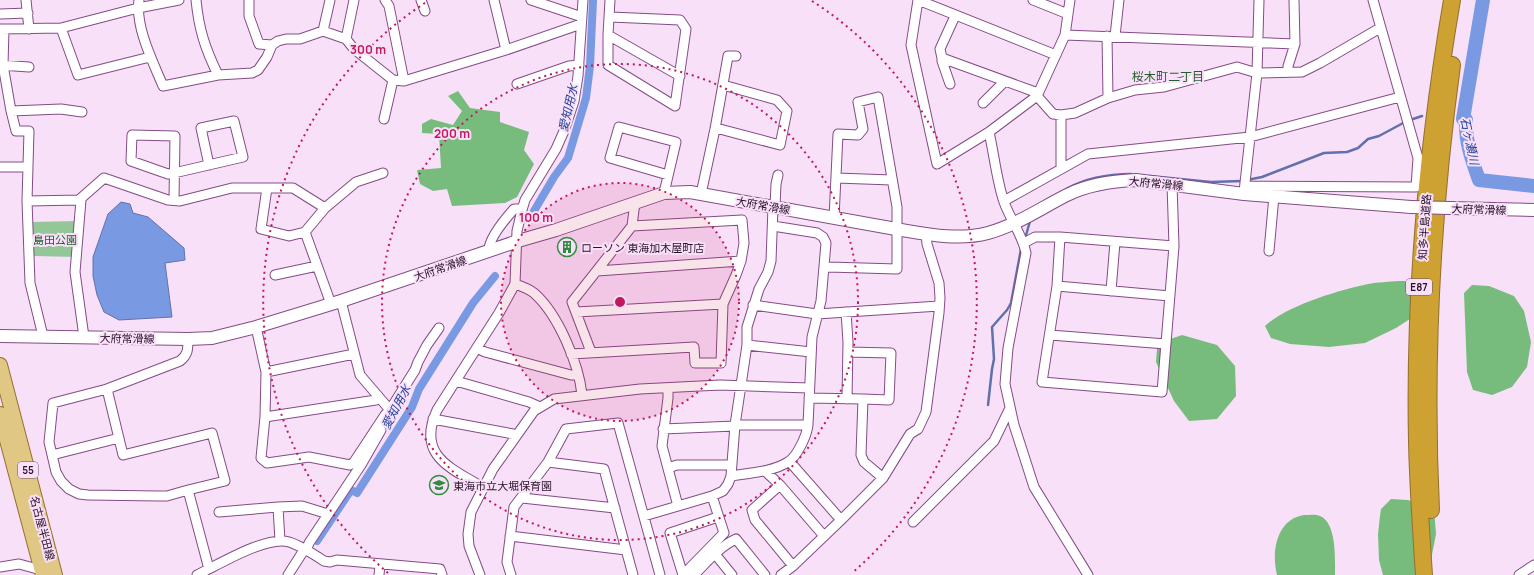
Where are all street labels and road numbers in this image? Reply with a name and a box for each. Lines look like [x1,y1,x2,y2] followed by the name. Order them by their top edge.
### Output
[1128,173,1184,193] street label: 大府常滑線
[735,193,791,217] street label: 大府常滑線
[1414,194,1434,260] street label: 知多半島道路
[1451,201,1507,217] street label: 大府常滑線
[412,252,468,284] street label: 大府常滑線
[1406,279,1432,295] road number: E87
[99,330,155,346] street label: 大府常滑線
[18,462,38,478] road number: 55
[27,494,59,562] street label: 名古屋半田線

